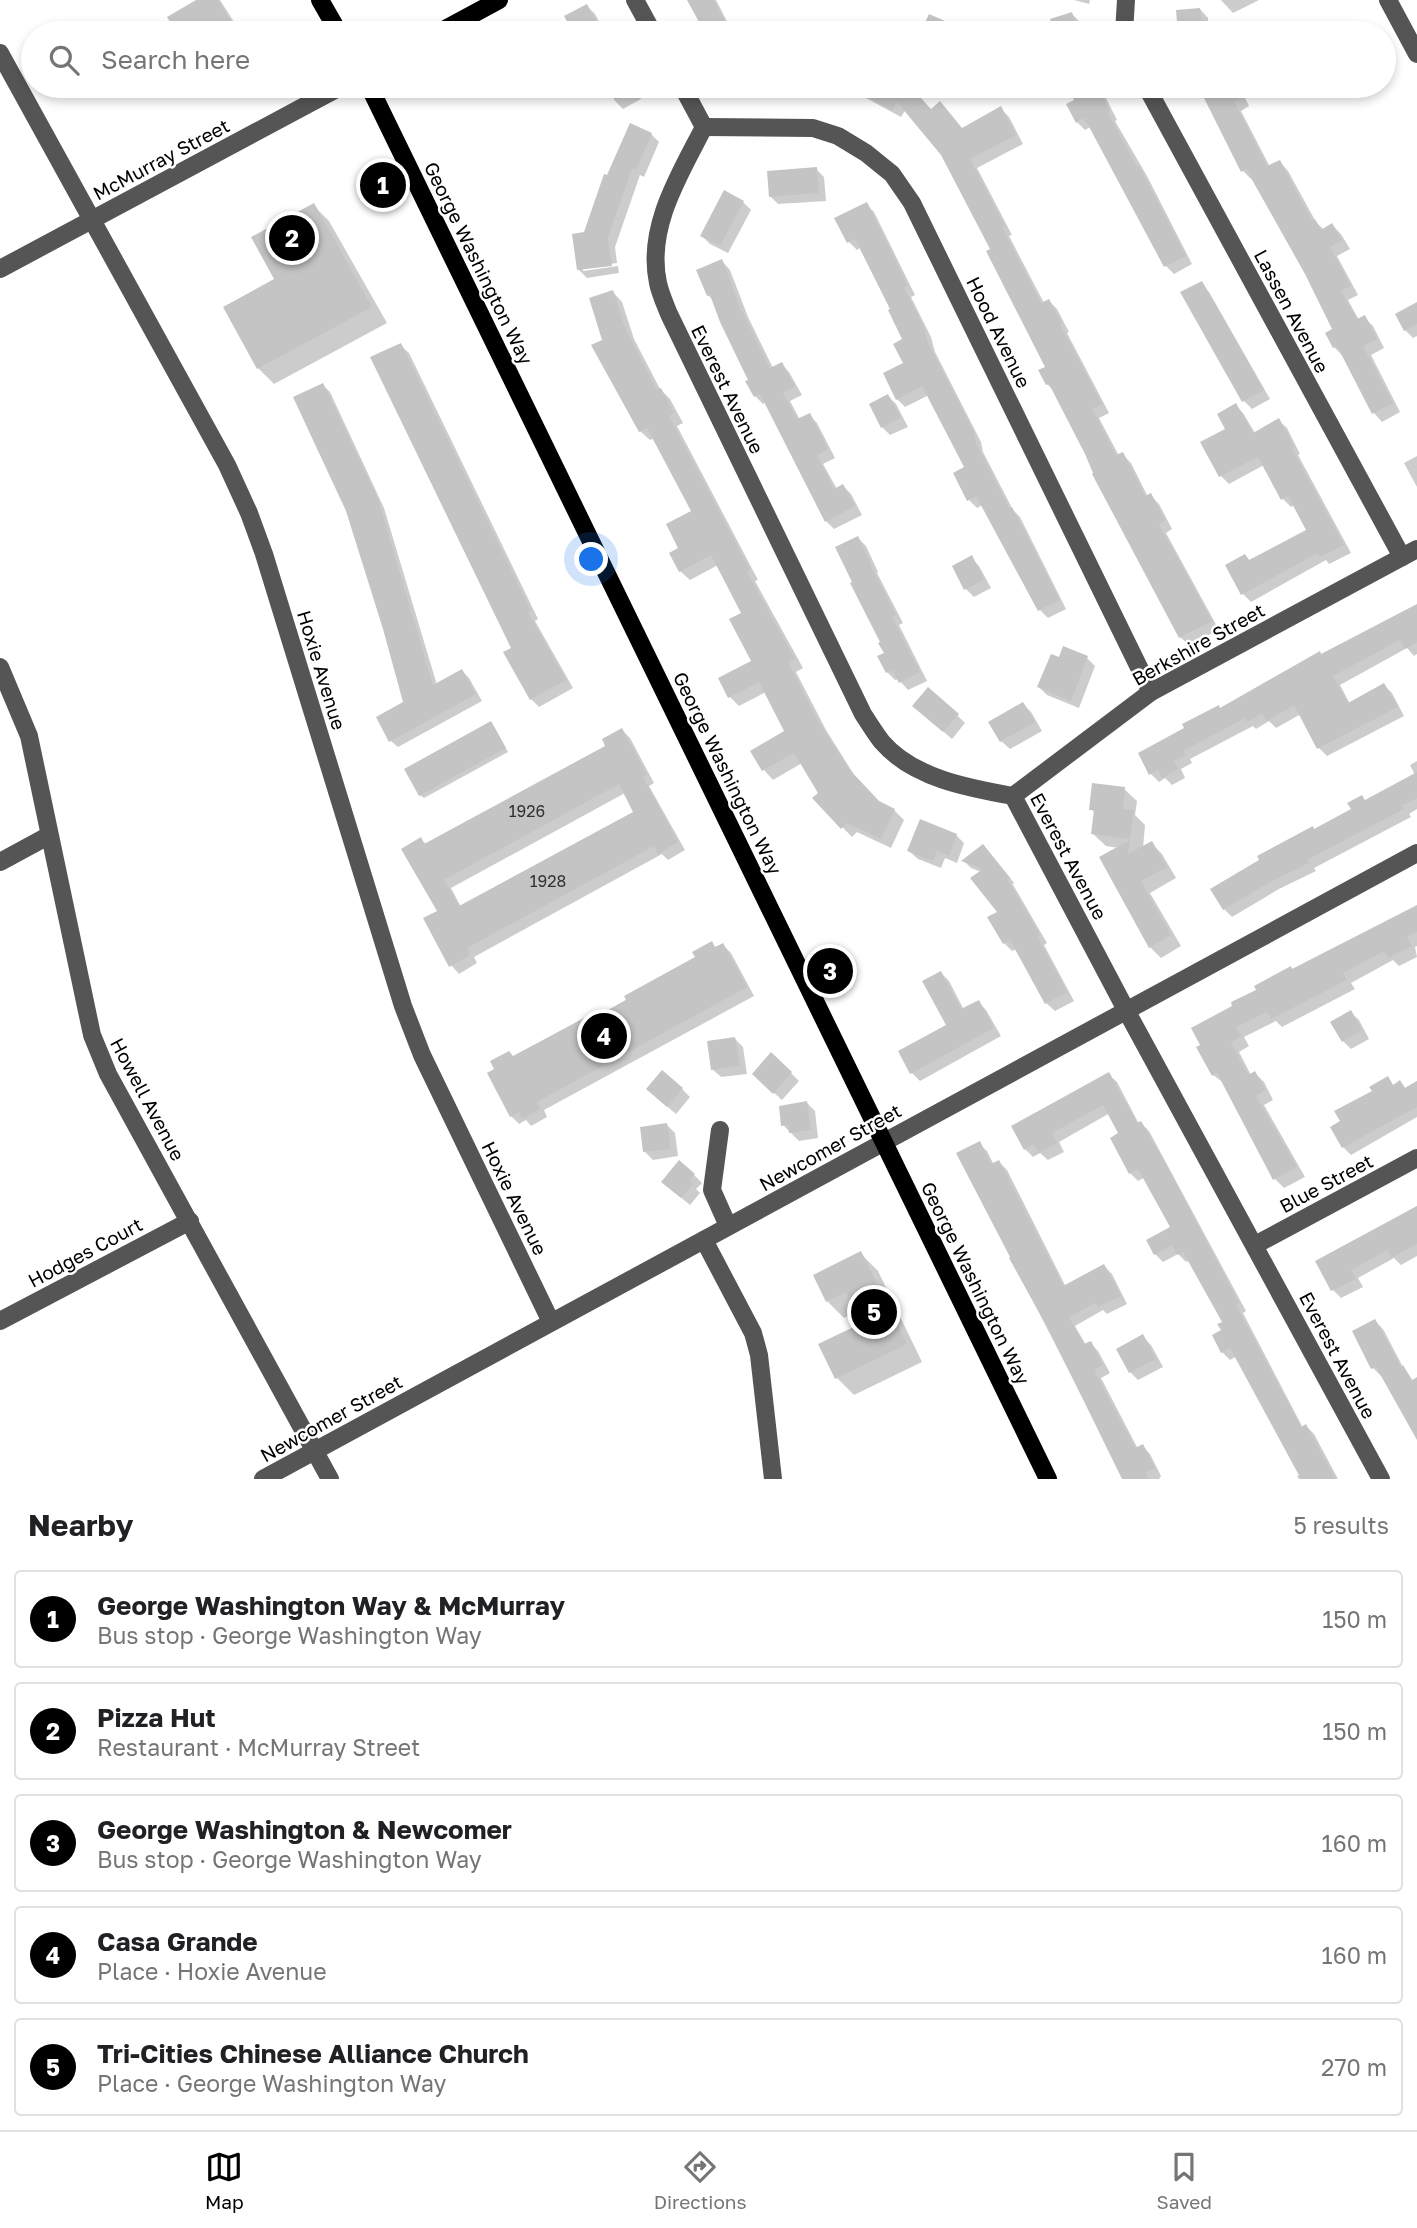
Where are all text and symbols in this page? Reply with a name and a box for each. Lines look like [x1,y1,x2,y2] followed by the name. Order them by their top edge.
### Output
[21,21,1396,98] search box
[45,41,83,79] icon: search
[101,44,250,75] text: Search here
[89,113,233,205] street label: McMurray Street
[420,158,538,369] street label: George Washington Way
[360,159,406,211] pin: 1
[269,212,315,264] pin: 2
[1250,245,1334,377] street label: Lassen Avenue
[962,273,1036,391] street label: Hood Avenue
[687,321,769,457] street label: Everest Avenue
[574,542,608,576] your location
[1128,598,1268,690] street label: Berkshire Street
[293,607,351,733] street label: Hoxie Avenue
[669,668,787,879] street label: George Washington Way
[1026,789,1112,923] street label: Everest Avenue
[509,801,545,821] house number: 1926
[530,871,566,891] house number: 1928
[807,945,853,997] pin: 3
[581,1010,627,1062] pin: 4
[106,1034,190,1164] street label: Howell Avenue
[755,1099,905,1195] street label: Newcomer Street
[478,1137,552,1259] street label: Hoxie Avenue
[1275,1149,1377,1217] street label: Blue Street
[917,1178,1035,1389] street label: George Washington Way
[24,1212,146,1292] street label: Hodges Court
[851,1286,897,1338] pin: 5
[1295,1288,1381,1422] street label: Everest Avenue
[256,1370,406,1466] street label: Newcomer Street
[28,1507,133,1543] text: Nearby
[1293,1511,1389,1539] text: 5 results
[97,1590,565,1621] text: George Washington Way & McMurray
[47,1605,59,1633] text: 1
[1322,1605,1387,1633] text: 150 m
[97,1621,482,1649] text: Bus stop · George Washington Way
[97,1702,216,1733] text: Pizza Hut
[46,1717,60,1745] text: 2
[1322,1717,1387,1745] text: 150 m
[97,1733,420,1761] text: Restaurant · McMurray Street
[97,1814,512,1845] text: George Washington & Newcomer
[46,1829,60,1857] text: 3
[1322,1829,1387,1857] text: 160 m
[97,1845,482,1873] text: Bus stop · George Washington Way
[97,1926,258,1957] text: Casa Grande
[46,1941,60,1969] text: 4
[1322,1941,1387,1969] text: 160 m
[97,1957,327,1985] text: Place · Hoxie Avenue
[97,2038,529,2069] text: Tri-Cities Chinese Alliance Church
[46,2053,60,2081] text: 5
[1321,2053,1387,2081] text: 270 m
[97,2069,446,2097] text: Place · George Washington Way
[205,2148,244,2213] tab: Map
[654,2148,747,2213] tab: Directions
[1157,2148,1212,2213] tab: Saved

